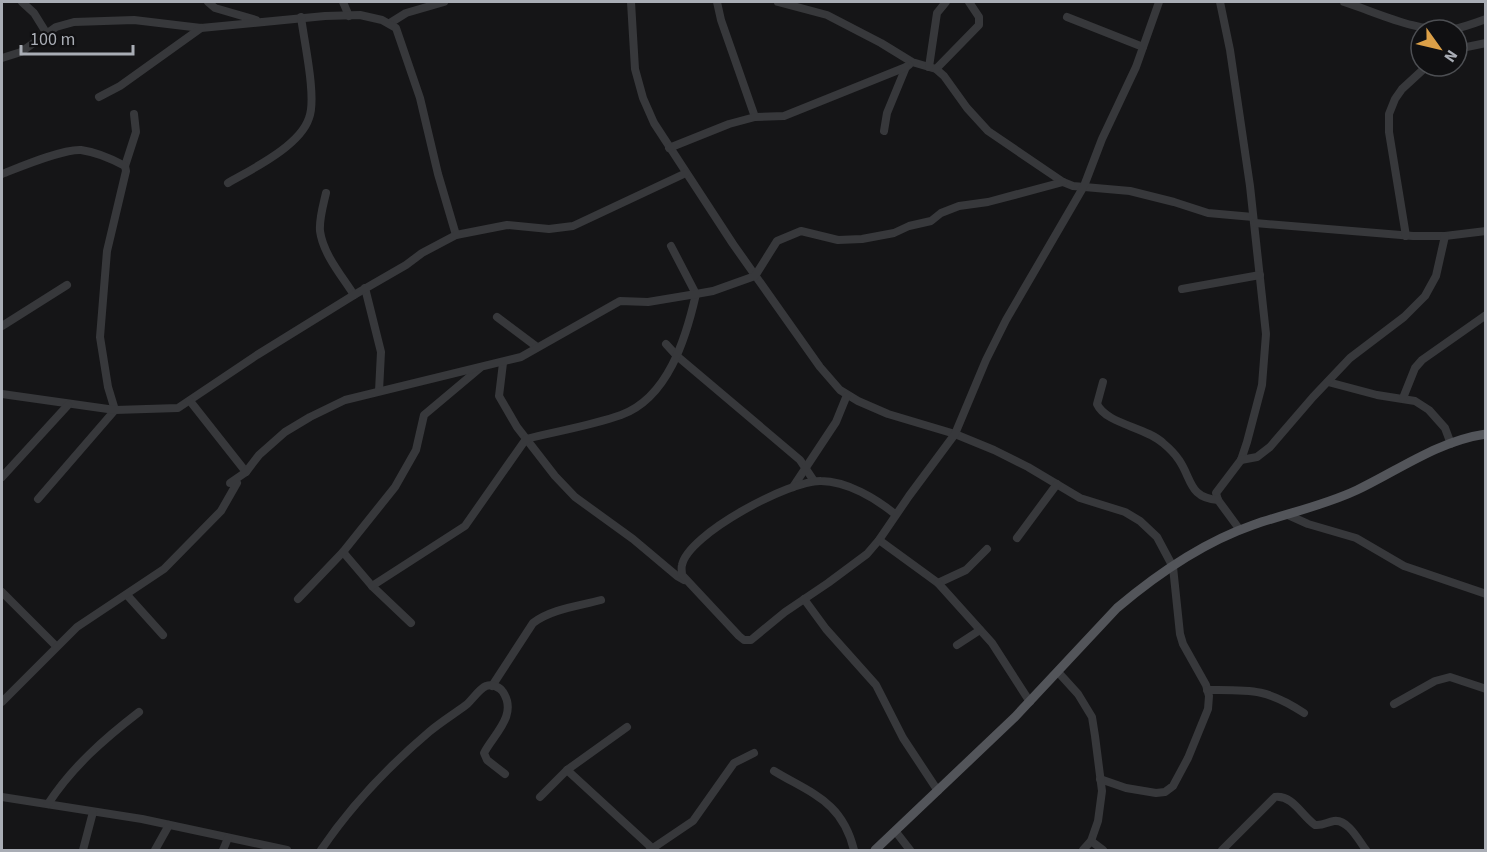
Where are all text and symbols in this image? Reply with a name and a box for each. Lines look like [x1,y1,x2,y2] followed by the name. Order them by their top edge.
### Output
[21,18,134,56] scale bar
[1409,18,1469,78] north arrow
[30,27,75,52] text: 100 m
[1439,45,1463,66] text: N

